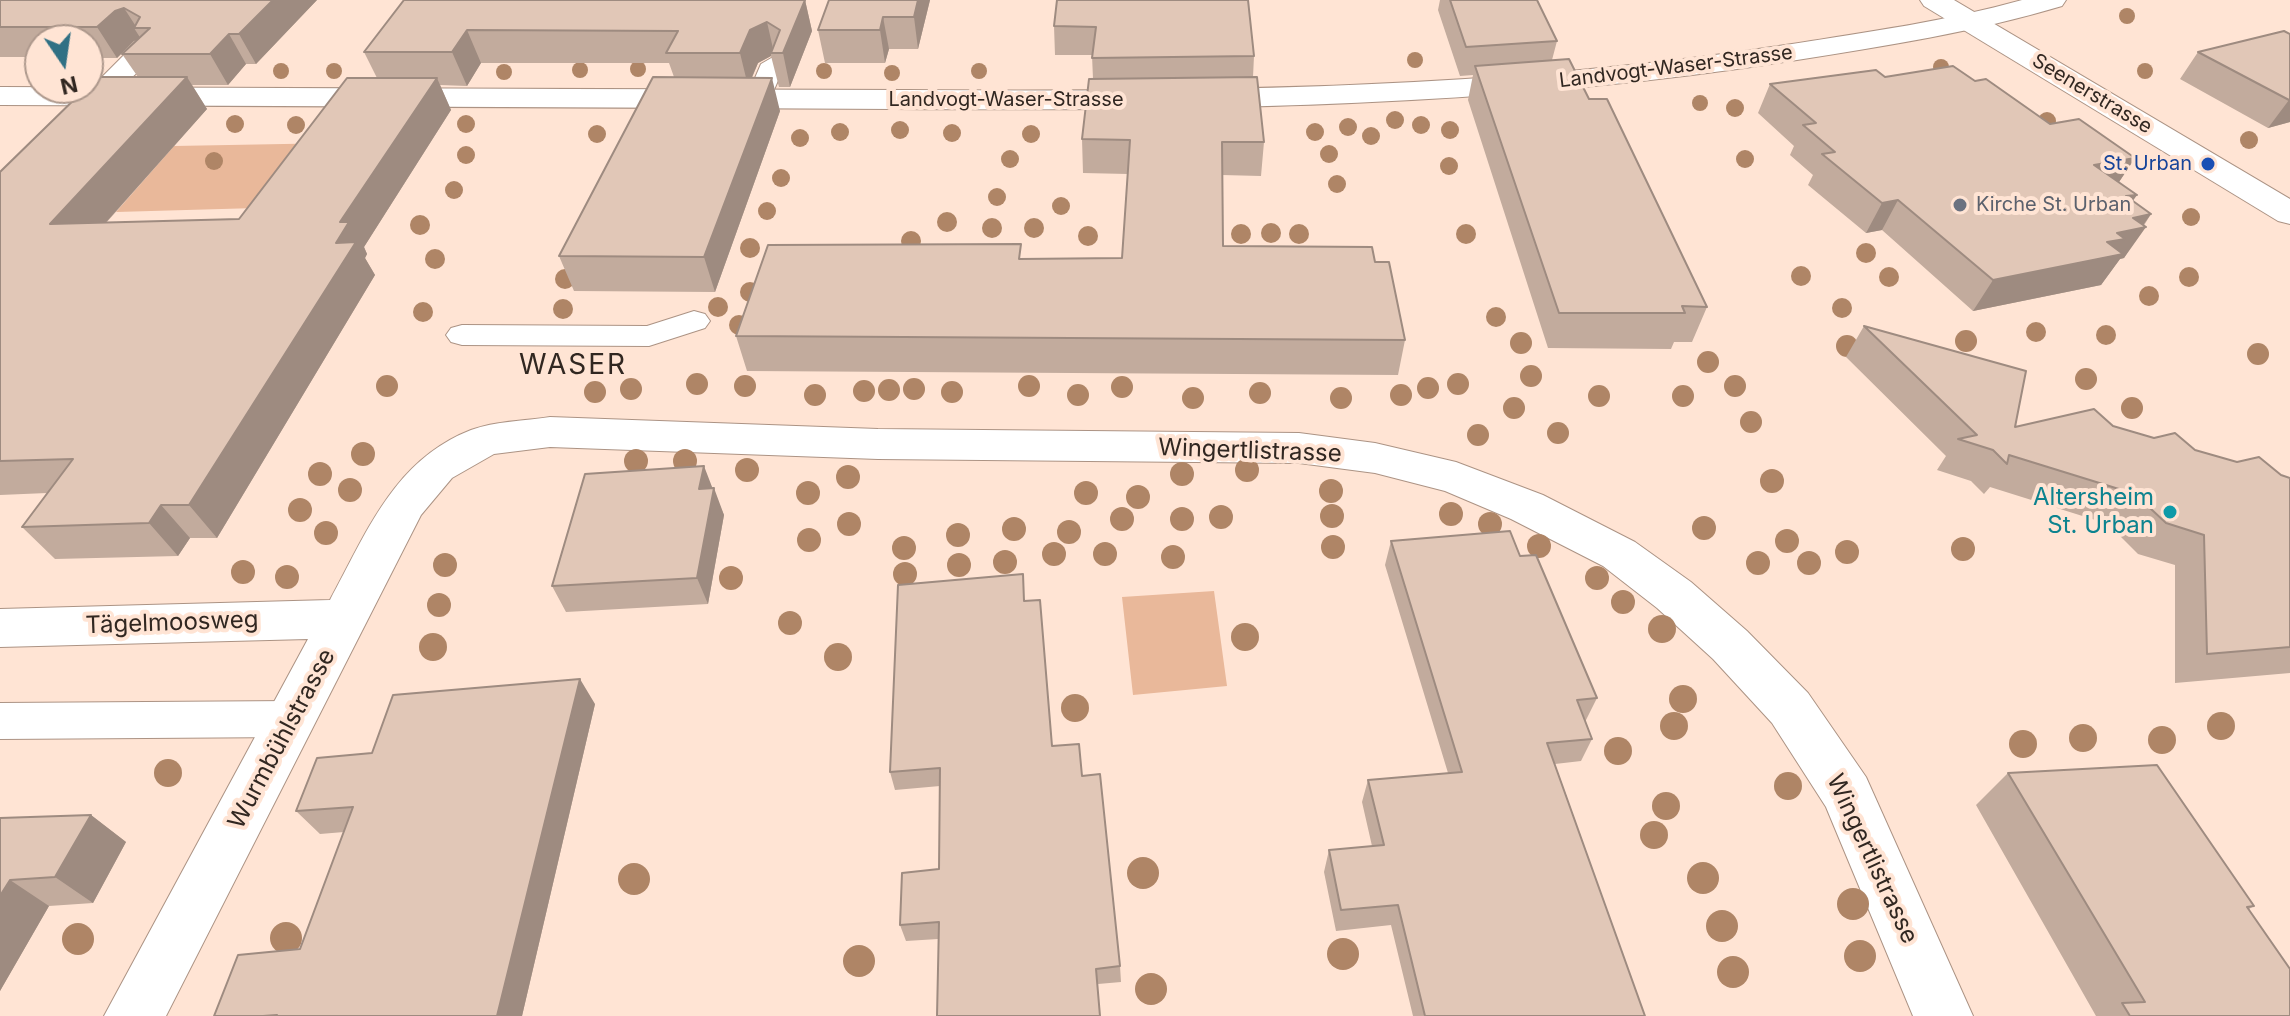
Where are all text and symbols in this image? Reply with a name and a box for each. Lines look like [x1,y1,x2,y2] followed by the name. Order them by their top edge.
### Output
[24,24,104,104] north arrow
[1558,41,1794,93] street label: Landvogt-Waser-Strasse
[2028,49,2156,139] street label: Seenerstrasse
[58,71,80,100] text: N
[888,88,1124,112] street label: Landvogt-Waser-Strasse
[2103,152,2192,176] place label: St. Urban
[2199,155,2217,173] marker: St. Urban
[1976,193,2131,217] place label: Kirche St. Urban
[1951,196,1969,214] marker: Kirche St. Urban
[519,349,627,383] district label: WASER
[1158,433,1342,469] street label: Wingertlistrasse
[2033,484,2154,540] place label: Altersheim St. Urban
[2161,503,2179,521] marker: Altersheim St. Urban
[85,606,259,640] street label: Tägelmoosweg
[222,644,342,834] street label: Wurmbühlstrasse
[1820,770,1924,948] street label: Wingertlistrasse

